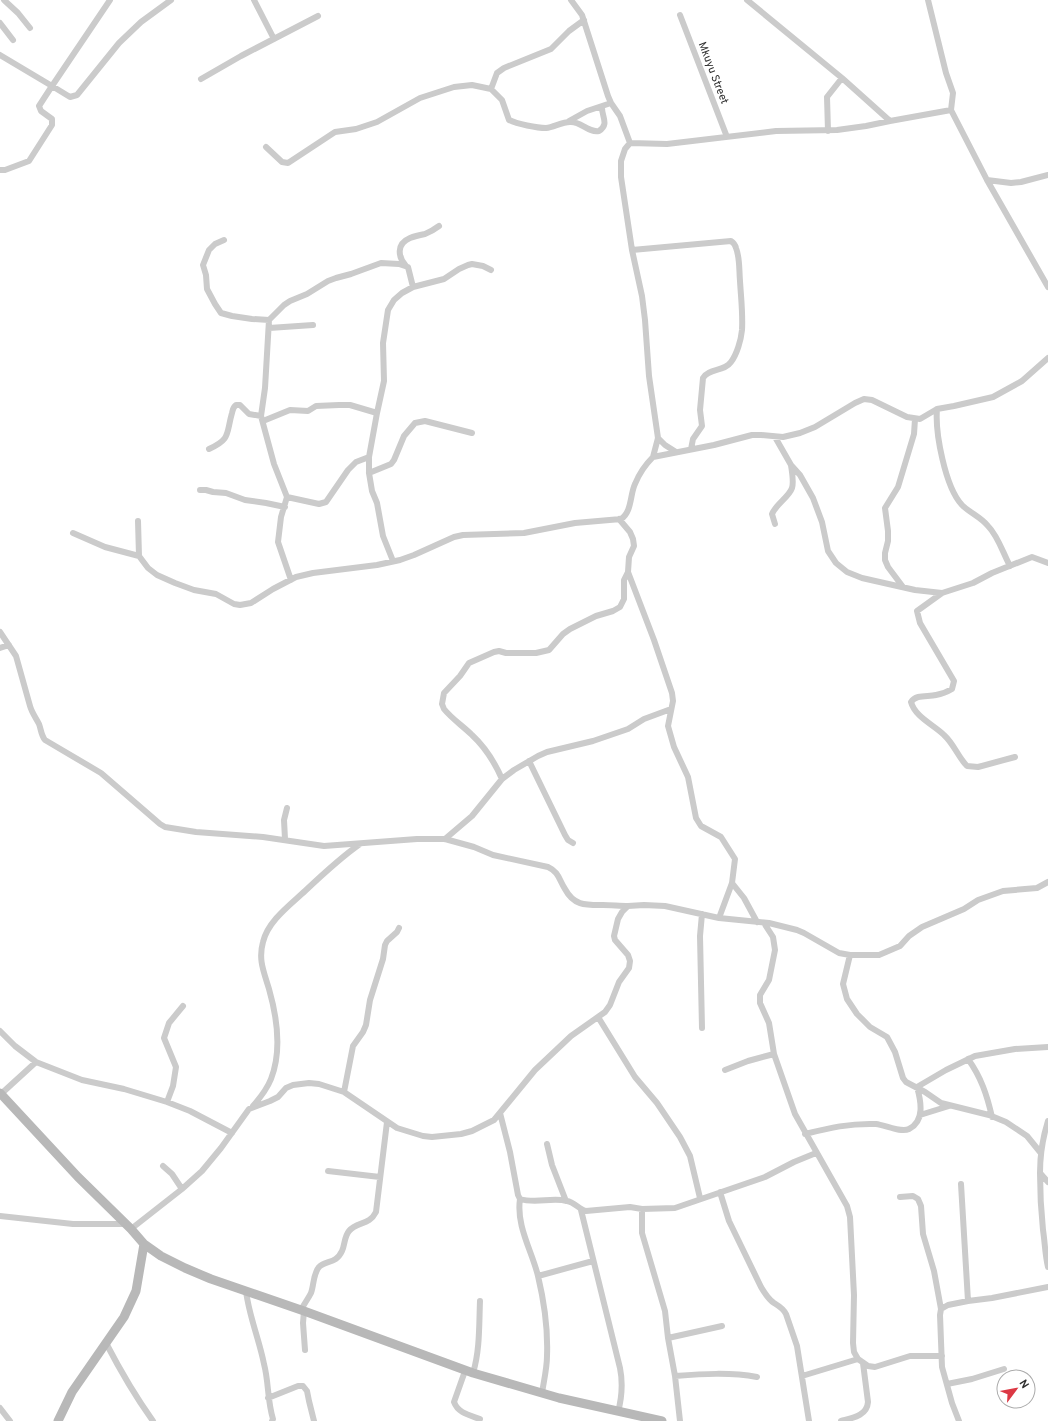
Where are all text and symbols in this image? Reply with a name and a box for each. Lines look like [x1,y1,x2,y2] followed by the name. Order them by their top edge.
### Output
[695,40,731,106] street label: Mkuyu Street
[996,1369,1036,1409] north arrow
[1016,1377,1032,1391] text: N

